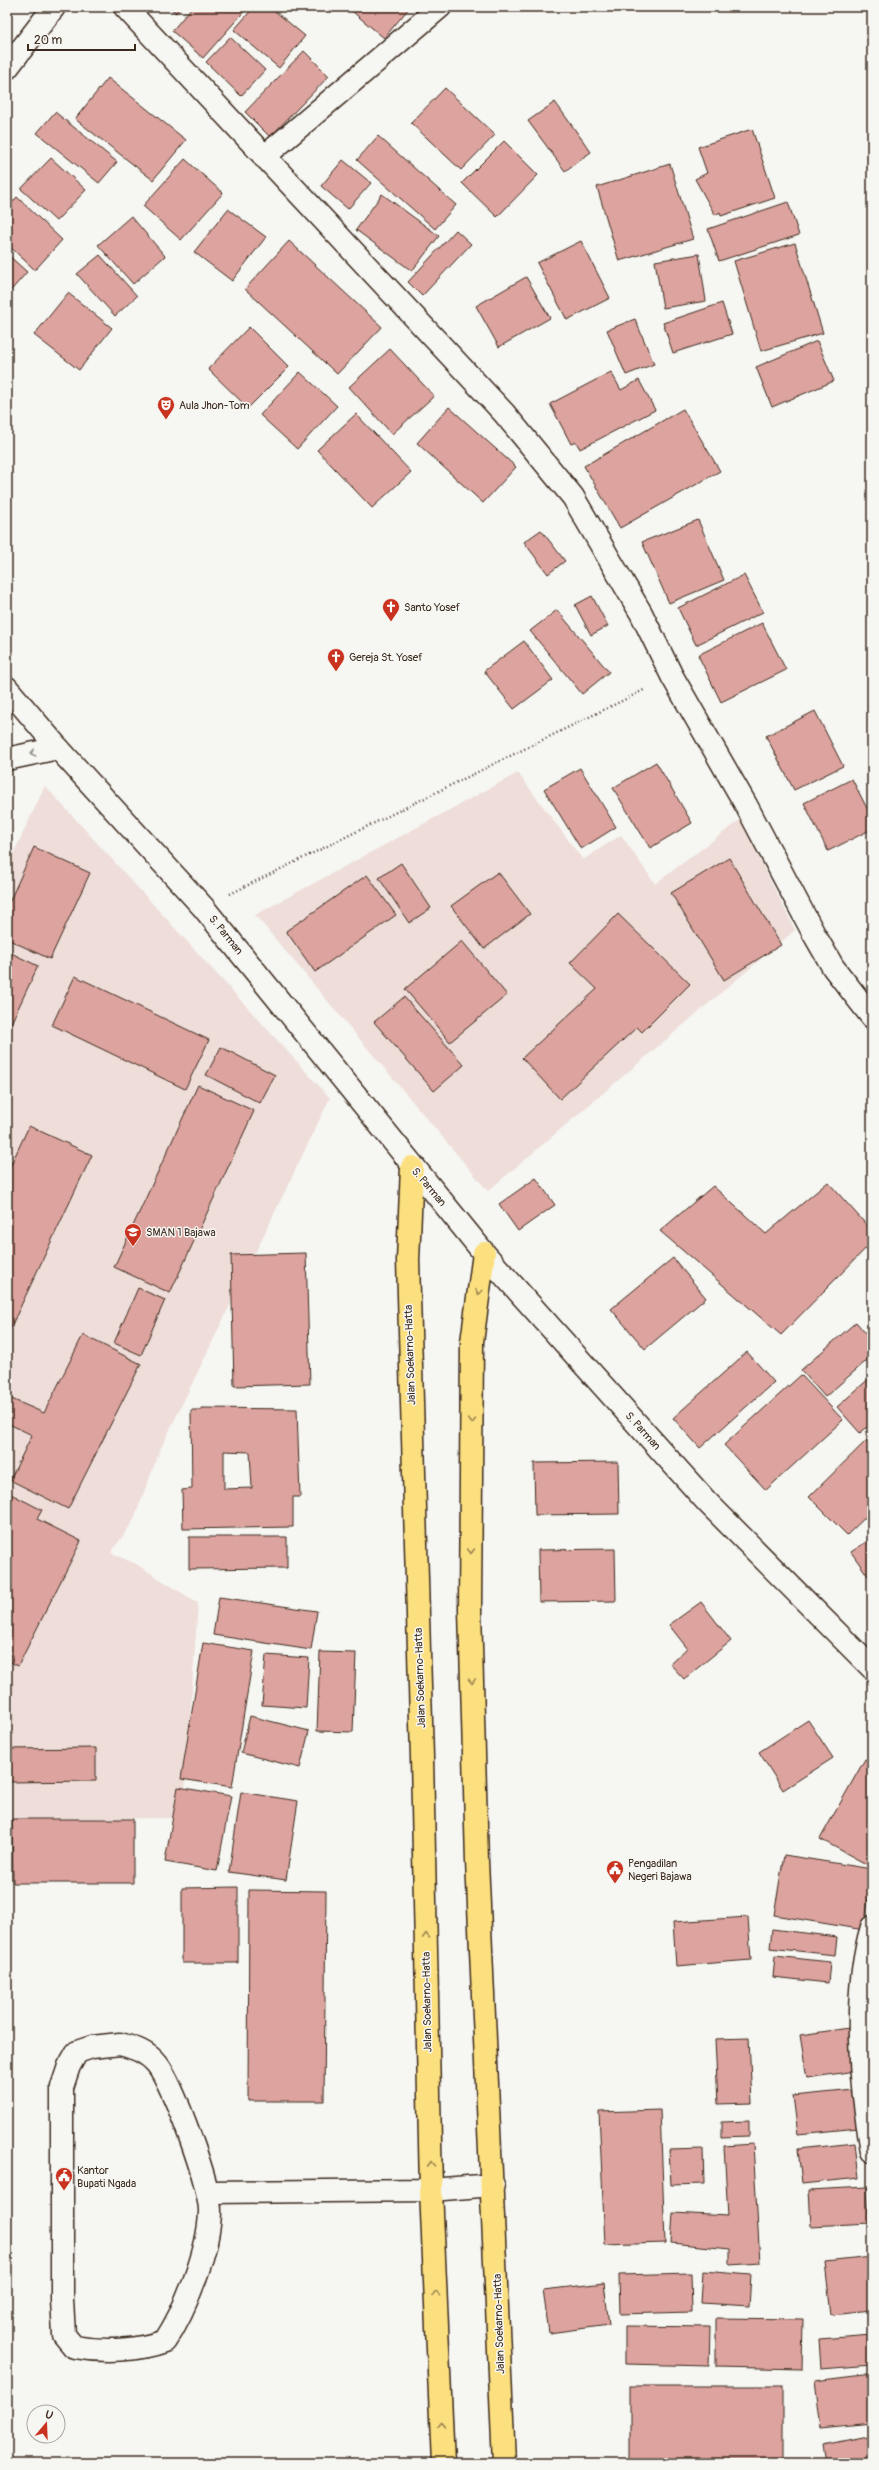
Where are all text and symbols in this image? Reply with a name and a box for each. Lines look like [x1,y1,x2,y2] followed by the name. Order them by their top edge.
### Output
[28,26,135,52] scale bar
[34,33,63,48] text: 20 m
[156,395,176,420] theatre icon: Aula Jhon-Tom
[179,399,250,412] place label: Aula Jhon-Tom
[381,597,401,622] church icon: Santo Yosef
[404,601,461,614] place label: Santo Yosef
[326,647,346,672] church icon: Gereja St. Yosef
[349,651,423,664] place label: Gereja St. Yosef
[29,749,36,757] one-way arrow
[206,913,246,957] street label: S. Parman
[409,1165,449,1209] street label: S. Parman
[123,1222,143,1247] school or university icon: SMAN 1 Bajawa
[146,1226,216,1239] place label: SMAN 1 Bajawa
[475,1289,484,1295] one-way arrow
[402,1305,418,1405] street label: Jalan Soekarno-Hatta
[623,1409,663,1453] street label: S. Parman
[468,1418,476,1424] one-way arrow
[467,1548,475,1554] one-way arrow
[412,1628,428,1728] street label: Jalan Soekarno-Hatta
[468,1678,477,1684] one-way arrow
[628,1857,692,1883] place label: Pengadilan Negeri Bajawa
[605,1859,625,1884] public building icon: Pengadilan Negeri Bajawa
[422,1933,430,1939] one-way arrow
[420,1952,434,2052] street label: Jalan Soekarno-Hatta
[427,2161,435,2167] one-way arrow
[77,2164,136,2190] place label: Kantor Bupati Ngada
[54,2166,74,2191] public building icon: Kantor Bupati Ngada
[491,2274,507,2374] street label: Jalan Soekarno-Hatta
[431,2291,440,2297] one-way arrow
[26,2404,66,2444] north arrow
[44,2408,55,2422] text: U
[437,2421,445,2427] one-way arrow

